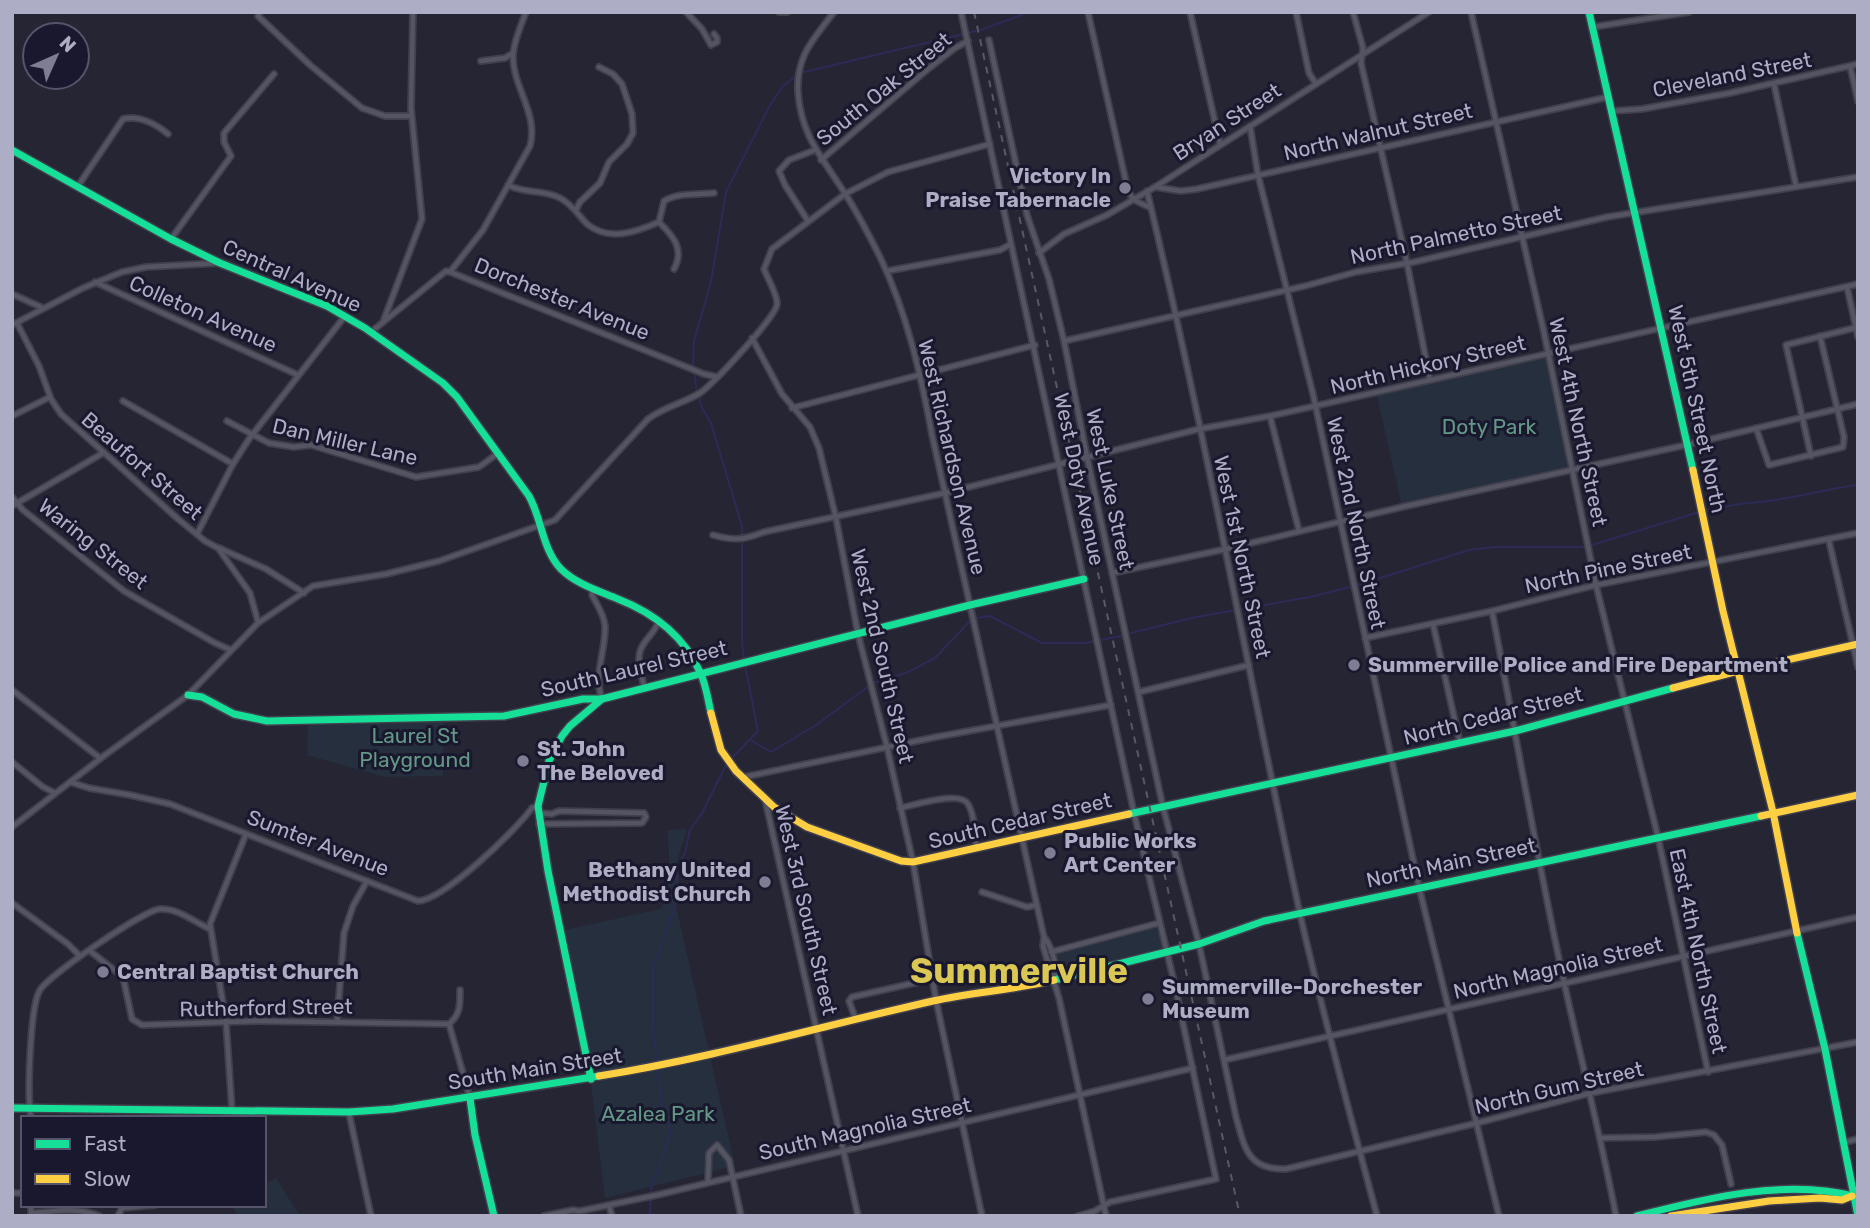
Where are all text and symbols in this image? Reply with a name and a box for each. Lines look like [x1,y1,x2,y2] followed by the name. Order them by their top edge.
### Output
[21,21,91,91] north arrow
[811,27,956,151] street label: South Oak Street
[55,31,81,57] text: N
[1650,47,1813,102] street label: Cleveland Street
[1168,77,1285,166] street label: Bryan Street
[1281,98,1475,165] street label: North Walnut Street
[925,163,1111,212] place label: Victory In Praise Tabernacle
[1117,180,1133,196] marker: Victory In Praise Tabernacle
[1348,200,1564,269] street label: North Palmetto Street
[219,234,365,317] street label: Central Avenue
[471,252,653,345] street label: Dorchester Avenue
[125,270,281,357] street label: Colleton Avenue
[1663,302,1732,515] street label: West 5th Street North
[1544,315,1613,529] street label: West 4th North Street
[1328,330,1528,399] street label: North Hickory Street
[913,337,992,577] street label: West Richardson Avenue
[1049,390,1110,568] street label: West Doty Avenue
[77,406,208,525] street label: Beaufort Street
[1081,406,1140,572] street label: West Luke Street
[270,413,420,470] street label: Dan Miller Lane
[1322,414,1391,631] street label: West 2nd North Street
[1442,414,1536,439] park label: Doty Park
[1209,453,1276,661] street label: West 1st North Street
[34,493,153,594] street label: Waring Street
[1522,539,1693,598] street label: North Pine Street
[846,546,919,766] street label: West 2nd South Street
[538,635,729,702] street label: South Laurel Street
[1368,652,1788,677] place label: Summerville Police and Fire Department
[1346,657,1362,673] marker: Summerville Police and Fire Department
[1401,681,1585,750] street label: North Cedar Street
[359,723,471,772] park label: Laurel St Playground
[537,736,664,785] place label: St. John The Beloved
[515,753,531,769] marker: St. John The Beloved
[926,787,1114,854] street label: South Cedar Street
[770,802,843,1017] street label: West 3rd South Street
[244,804,393,881] street label: Sumter Avenue
[1064,828,1197,877] place label: Public Works Art Center
[1364,832,1538,893] street label: North Main Street
[1042,845,1058,861] marker: Public Works Art Center
[1665,846,1732,1056] street label: East 4th North Street
[562,857,751,906] place label: Bethany United Methodist Church
[757,874,773,890] marker: Bethany United Methodist Church
[1451,931,1665,1004] street label: North Magnolia Street
[910,950,1128,992] district label: Summerville
[117,959,359,984] place label: Central Baptist Church
[95,964,111,980] marker: Central Baptist Church
[1162,974,1422,1023] place label: Summerville-Dorchester Museum
[1140,991,1156,1007] marker: Summerville-Dorchester Museum
[179,993,353,1022] street label: Rutherford Street
[446,1042,624,1095] street label: South Main Street
[1472,1056,1646,1119] street label: North Gum Street
[756,1092,973,1165] street label: South Magnolia Street
[601,1101,715,1126] park label: Azalea Park
[21,1116,266,1207] legend
[84,1131,126,1156] text: Fast
[84,1166,131,1191] text: Slow

